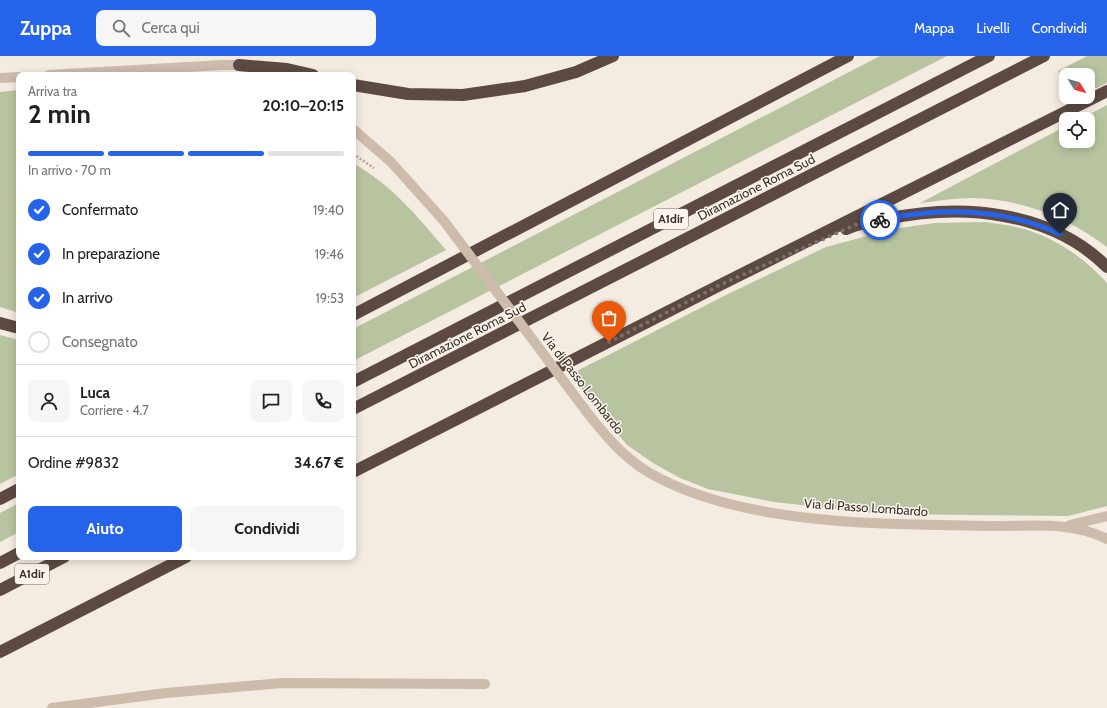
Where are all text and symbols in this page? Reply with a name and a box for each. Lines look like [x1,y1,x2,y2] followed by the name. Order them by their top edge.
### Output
[96,10,376,46] search box
[20,17,72,40] text: Zuppa
[110,17,132,39] icon: search
[142,19,200,37] text: Cerca qui
[914,19,954,37] text: Mappa
[976,19,1010,37] text: Livelli
[1032,19,1087,37] text: Condividi
[1059,68,1095,104] north arrow
[1059,68,1095,148] map controls
[28,83,77,99] text: Arriva tra
[262,97,344,115] text: 20:10–20:15
[28,98,91,130] text: 2 min
[1059,112,1095,148] button: locate
[695,150,817,224] street label: Diramazione Roma Sud
[28,162,111,178] text: In arrivo · 70 m
[1043,193,1077,234] pin
[28,199,50,221] icon: check
[1049,199,1071,221] icon: home
[860,200,900,240] courier
[62,201,138,219] text: Confermato
[313,202,344,218] text: 19:40
[654,209,688,229] road number: A1dir
[869,209,891,231] icon: bike
[28,243,50,265] icon: check
[62,245,160,263] text: In preparazione
[315,246,344,262] text: 19:46
[28,287,50,309] icon: check
[62,289,113,307] text: In arrivo
[316,290,344,306] text: 19:53
[406,298,528,372] street label: Diramazione Roma Sud
[592,301,626,342] pin
[598,307,620,329] icon: bag
[538,329,628,437] street label: Via di Passo Lombardo
[62,333,138,351] text: Consegnato
[28,380,70,422] button: person
[250,380,292,422] button: chat
[302,380,344,422] button: phone
[80,384,110,402] text: Luca
[80,402,149,418] text: Corriere · 4.7
[28,454,119,472] text: Ordine #9832
[294,454,344,472] text: 34.67 €
[803,495,929,519] street label: Via di Passo Lombardo
[28,506,182,552] button: Aiuto
[190,506,344,552] button: Condividi
[15,564,49,584] road number: A1dir

